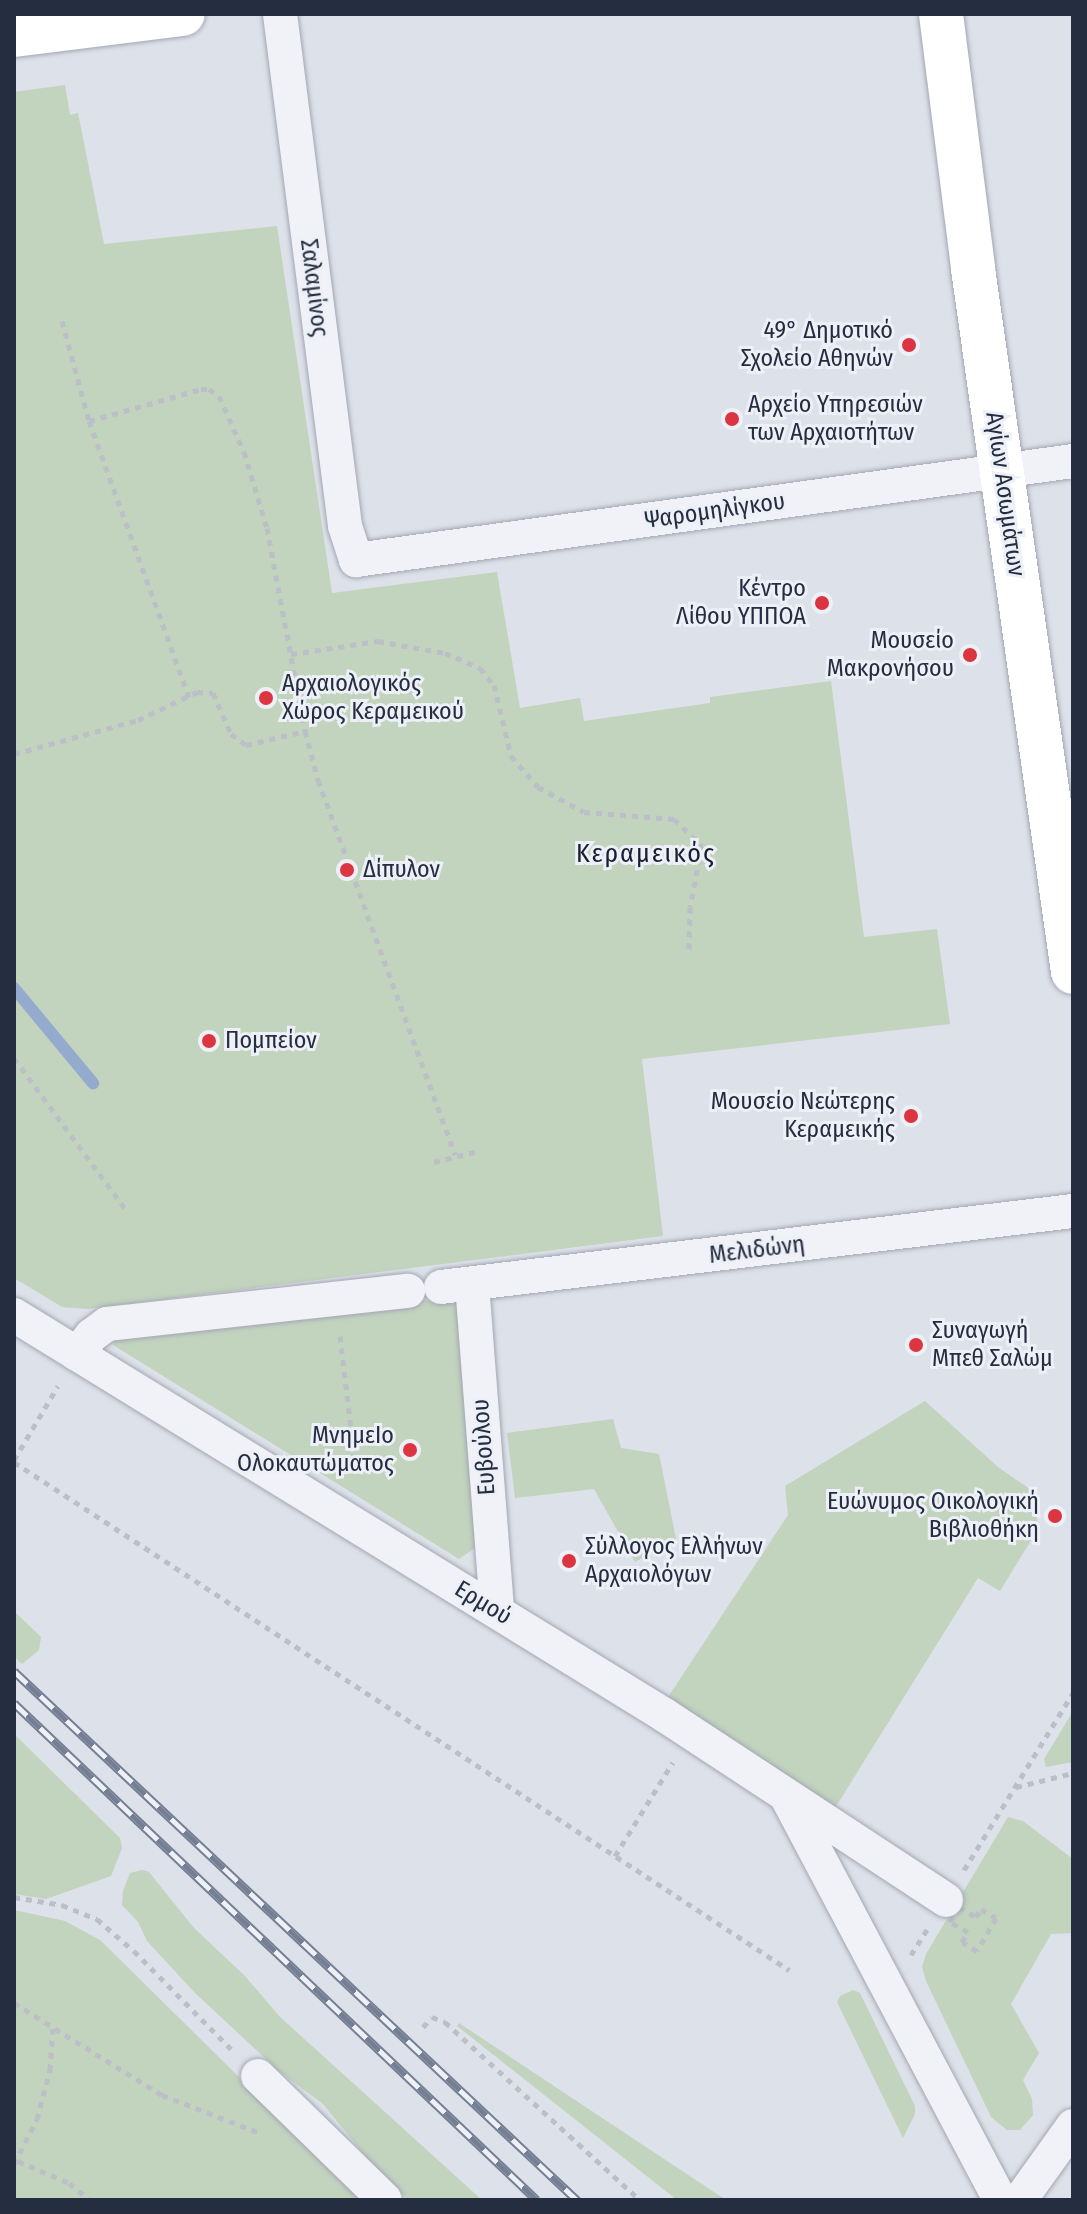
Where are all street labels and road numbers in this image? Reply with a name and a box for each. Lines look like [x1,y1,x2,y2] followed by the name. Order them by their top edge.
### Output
[294,237,334,339] street label: Σαλαμίνος
[979,410,1031,578] street label: Αγίων Ασωμάτων
[643,487,787,535] street label: Ψαρομηλίγκου
[707,1230,807,1270] street label: Μελιδώνη
[466,1398,502,1496] street label: Ευβούλου
[449,1575,517,1631] street label: Ερμού

